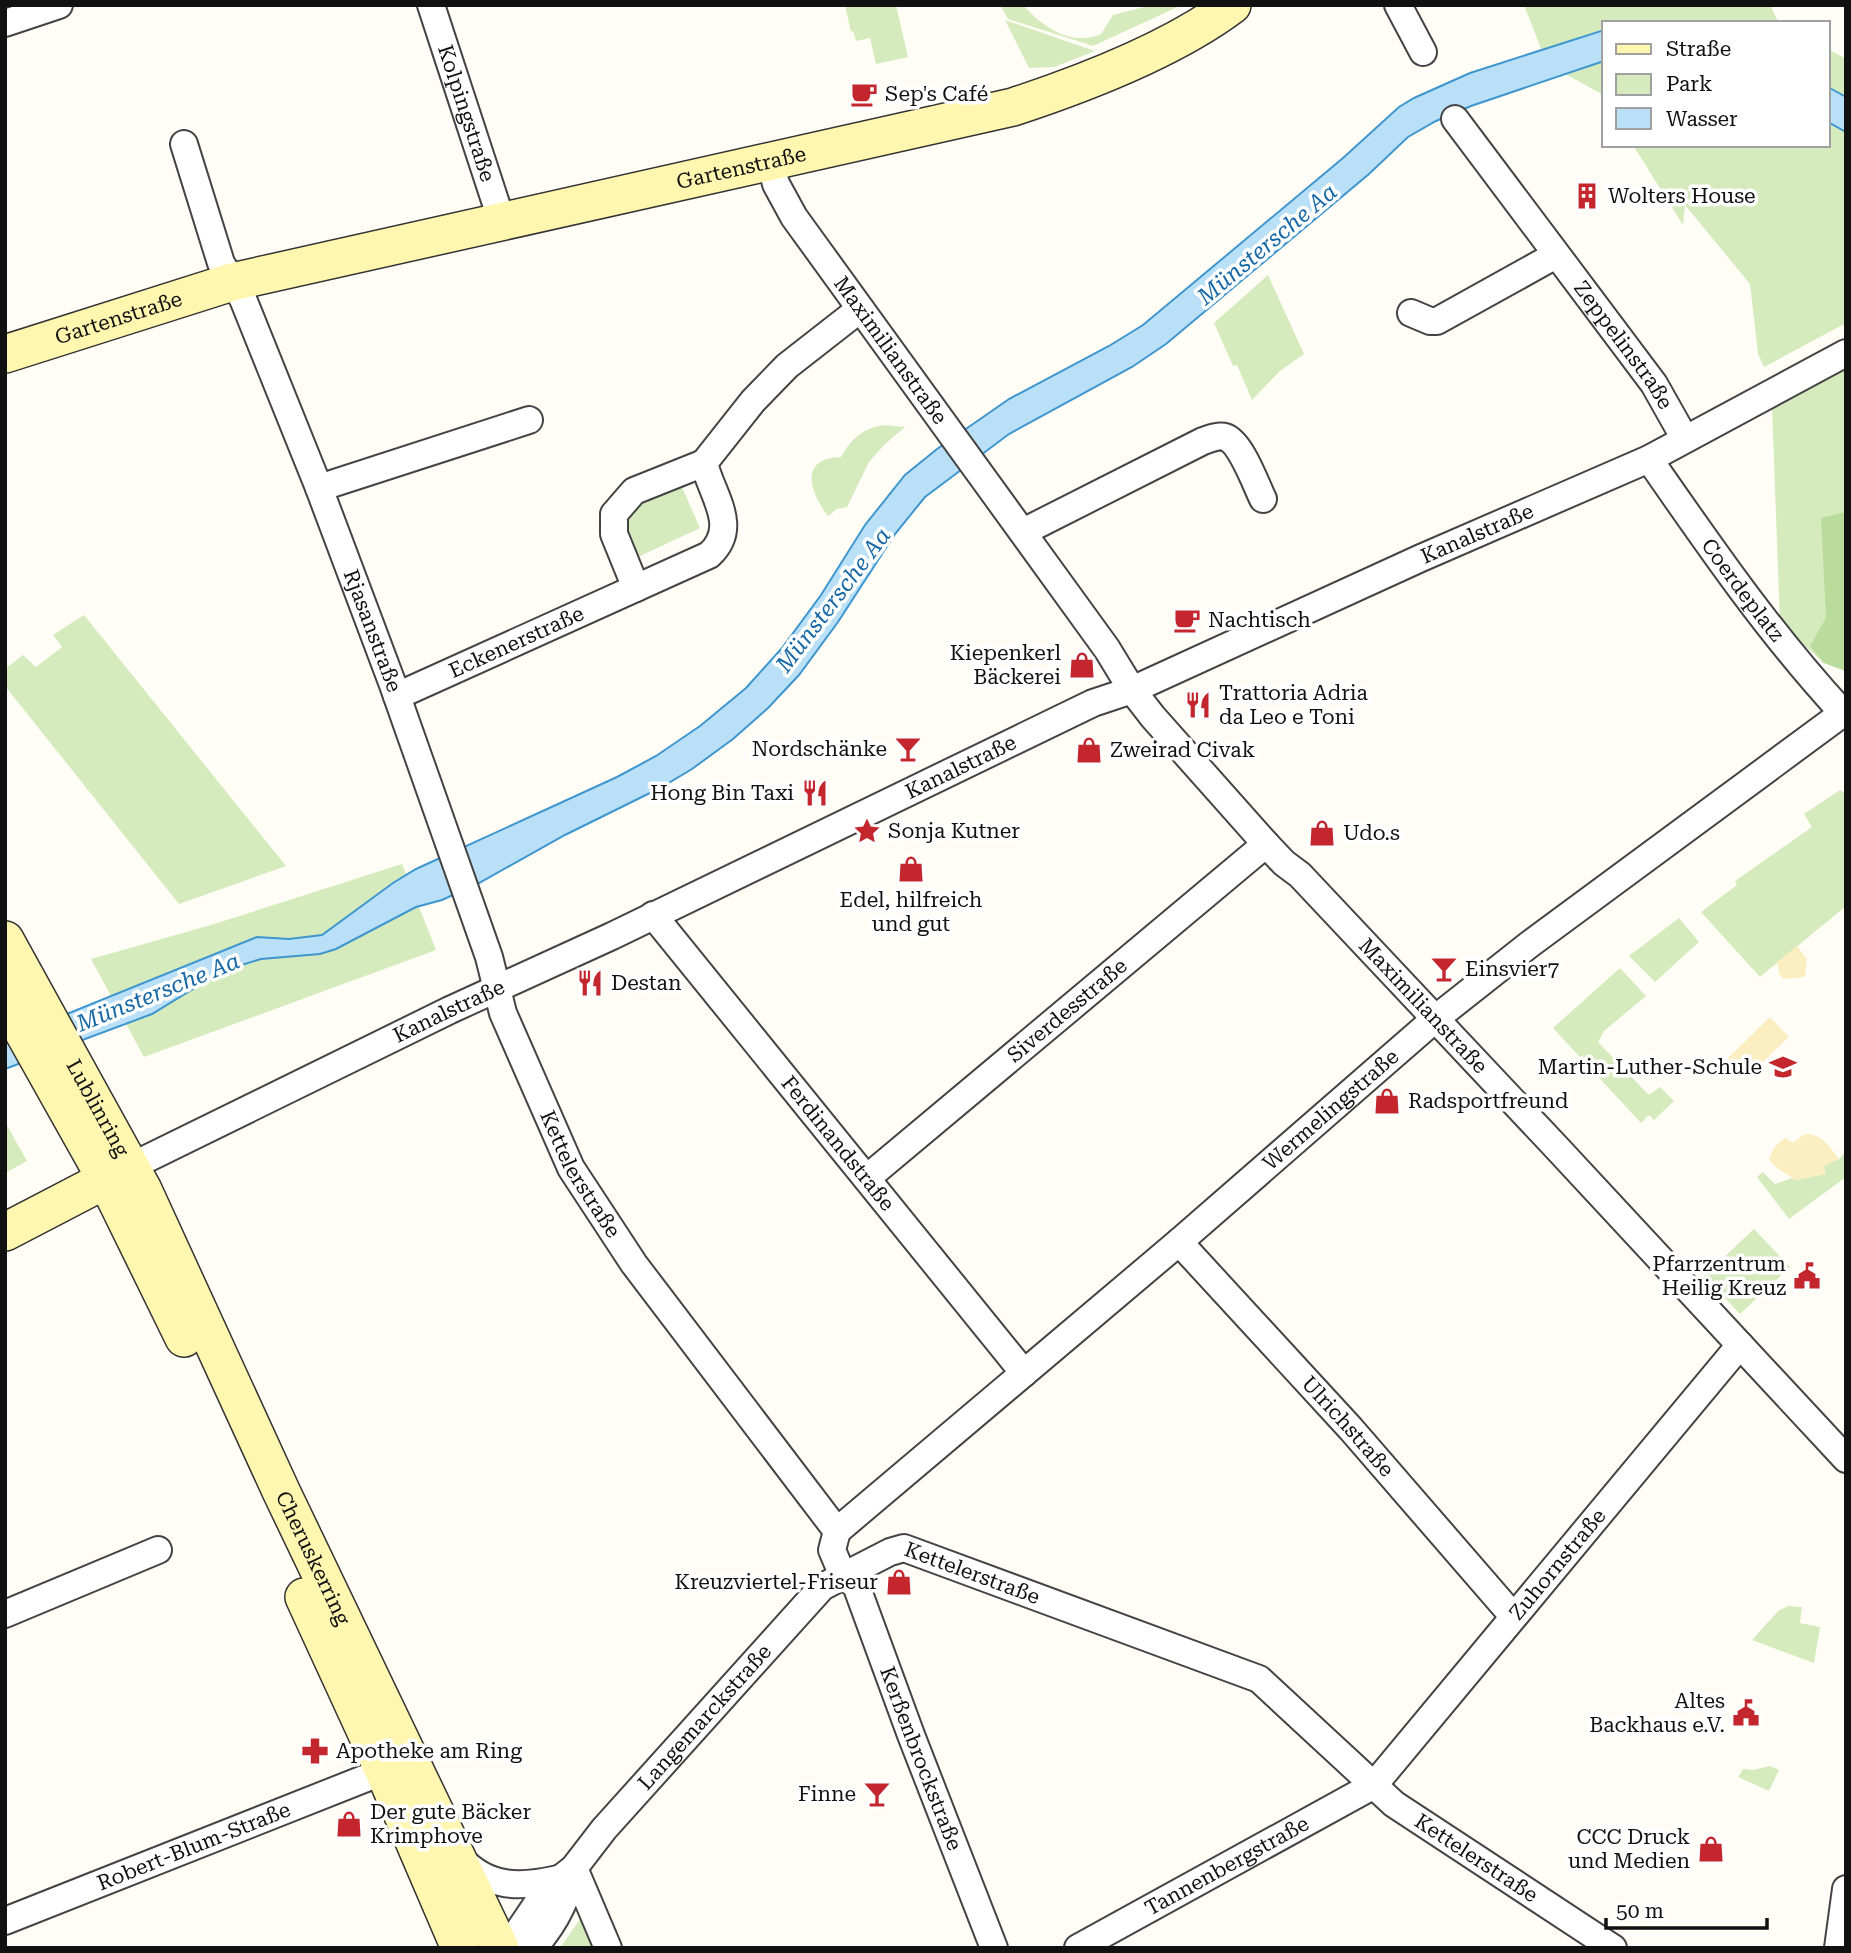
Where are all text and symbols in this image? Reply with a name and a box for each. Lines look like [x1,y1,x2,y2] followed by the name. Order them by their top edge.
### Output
[1602,21,1830,147] legend
[1666,37,1731,61] text: Straße
[433,42,500,185] street label: Kolpingstraße
[1666,72,1712,96] text: Park
[849,79,879,109] cafe icon: Sep's Café
[885,82,988,106] place label: Sep's Café
[1666,107,1738,131] text: Wasser
[674,142,808,194] street label: Gartenstraße
[1191,178,1343,311] water label: Münstersche Aa
[1572,181,1602,211] building icon: Wolters House
[1608,184,1756,208] place label: Wolters House
[829,272,952,429] street label: Maximilianstraße
[1569,276,1678,413] street label: Zeppelinstraße
[52,287,185,349] street label: Gartenstraße
[1417,499,1537,569] street label: Kanalstraße
[770,523,896,679] water label: Münstersche Aa
[1696,534,1789,646] street label: Coerdeplatz
[339,566,407,695] street label: Rjasanstraße
[445,601,588,683] street label: Eckenerstraße
[1172,605,1202,635] cafe icon: Nachtisch
[1208,608,1311,632] place label: Nachtisch
[950,641,1062,689] place label: Kiepenkerl Bäckerei
[1067,650,1097,680] shop icon: Kiepenkerl Bäckerei
[1219,681,1368,729] place label: Trattoria Adria da Leo e Toni
[1183,690,1213,720] restaurant icon: Trattoria Adria da Leo e Toni
[901,730,1020,804] street label: Kanalstraße
[893,734,923,764] bar icon: Nordschänke
[1074,735,1104,765] shop icon: Zweirad Civak
[752,737,887,761] place label: Nordschänke
[1110,738,1255,762] place label: Zweirad Civak
[800,778,830,808] restaurant icon: Hong Bin Taxi
[650,781,794,805] place label: Hong Bin Taxi
[852,816,882,846] place icon: Sonja Kutner
[1307,818,1337,848] shop icon: Udo.s
[888,819,1020,843] place label: Sonja Kutner
[1343,821,1400,845] place label: Udo.s
[896,854,926,884] shop icon: Edel, hilfreich und gut
[840,888,983,936] place label: Edel, hilfreich und gut
[1354,933,1492,1078] street label: Maximilianstraße
[72,947,244,1038] water label: Münstersche Aa
[1002,954,1132,1067] street label: Siverdesstraße
[1429,954,1459,984] bar icon: Einsvier7
[1465,957,1559,981] place label: Einsvier7
[575,968,605,998] restaurant icon: Destan
[611,971,682,995] place label: Destan
[390,975,508,1048] street label: Kanalstraße
[1258,1044,1403,1175] street label: Wermelingstraße
[1768,1052,1798,1082] school or university icon: Martin-Luther-Schule
[61,1055,134,1161] street label: Lublinring
[1538,1055,1762,1079] place label: Martin-Luther-Schule
[776,1071,900,1216] street label: Ferdinandstraße
[1372,1086,1402,1116] shop icon: Radsportfreund
[1408,1089,1569,1113] place label: Radsportfreund
[535,1107,625,1242] street label: Kettelerstraße
[1652,1252,1786,1300] place label: Pfarrzentrum Heilig Kreuz
[1792,1261,1822,1291] public building icon: Pfarrzentrum Heilig Kreuz
[1297,1371,1399,1482] street label: Ulrichstraße
[271,1487,355,1629] street label: Cheruskerring
[1505,1504,1611,1625] street label: Zuhornstraße
[901,1537,1043,1609] street label: Kettelerstraße
[884,1567,914,1597] shop icon: Kreuzviertel-Friseur
[675,1570,878,1594] place label: Kreuzviertel-Friseur
[633,1640,776,1795] street label: Langemarckstraße
[875,1663,967,1854] street label: Kerßenbrockstraße
[1589,1689,1725,1737] place label: Altes Backhaus e.V.
[1731,1698,1761,1728] public building icon: Altes Backhaus e.V.
[300,1736,330,1766] pharmacy icon: Apotheke am Ring
[336,1739,522,1763] place label: Apotheke am Ring
[862,1779,892,1809] bar icon: Finne
[798,1782,856,1806] place label: Finne
[94,1797,294,1895] street label: Robert-Blum-Straße
[370,1800,531,1848] place label: Der gute Bäcker Krimphove
[334,1809,364,1839] shop icon: Der gute Bäcker Krimphove
[1410,1809,1542,1907] street label: Kettelerstraße
[1141,1811,1313,1921] street label: Tannenbergstraße
[1568,1825,1690,1873] place label: CCC Druck und Medien
[1696,1834,1726,1864] shop icon: CCC Druck und Medien
[1606,1886,1767,1930] scale bar
[1616,1899,1664,1923] text: 50 m

